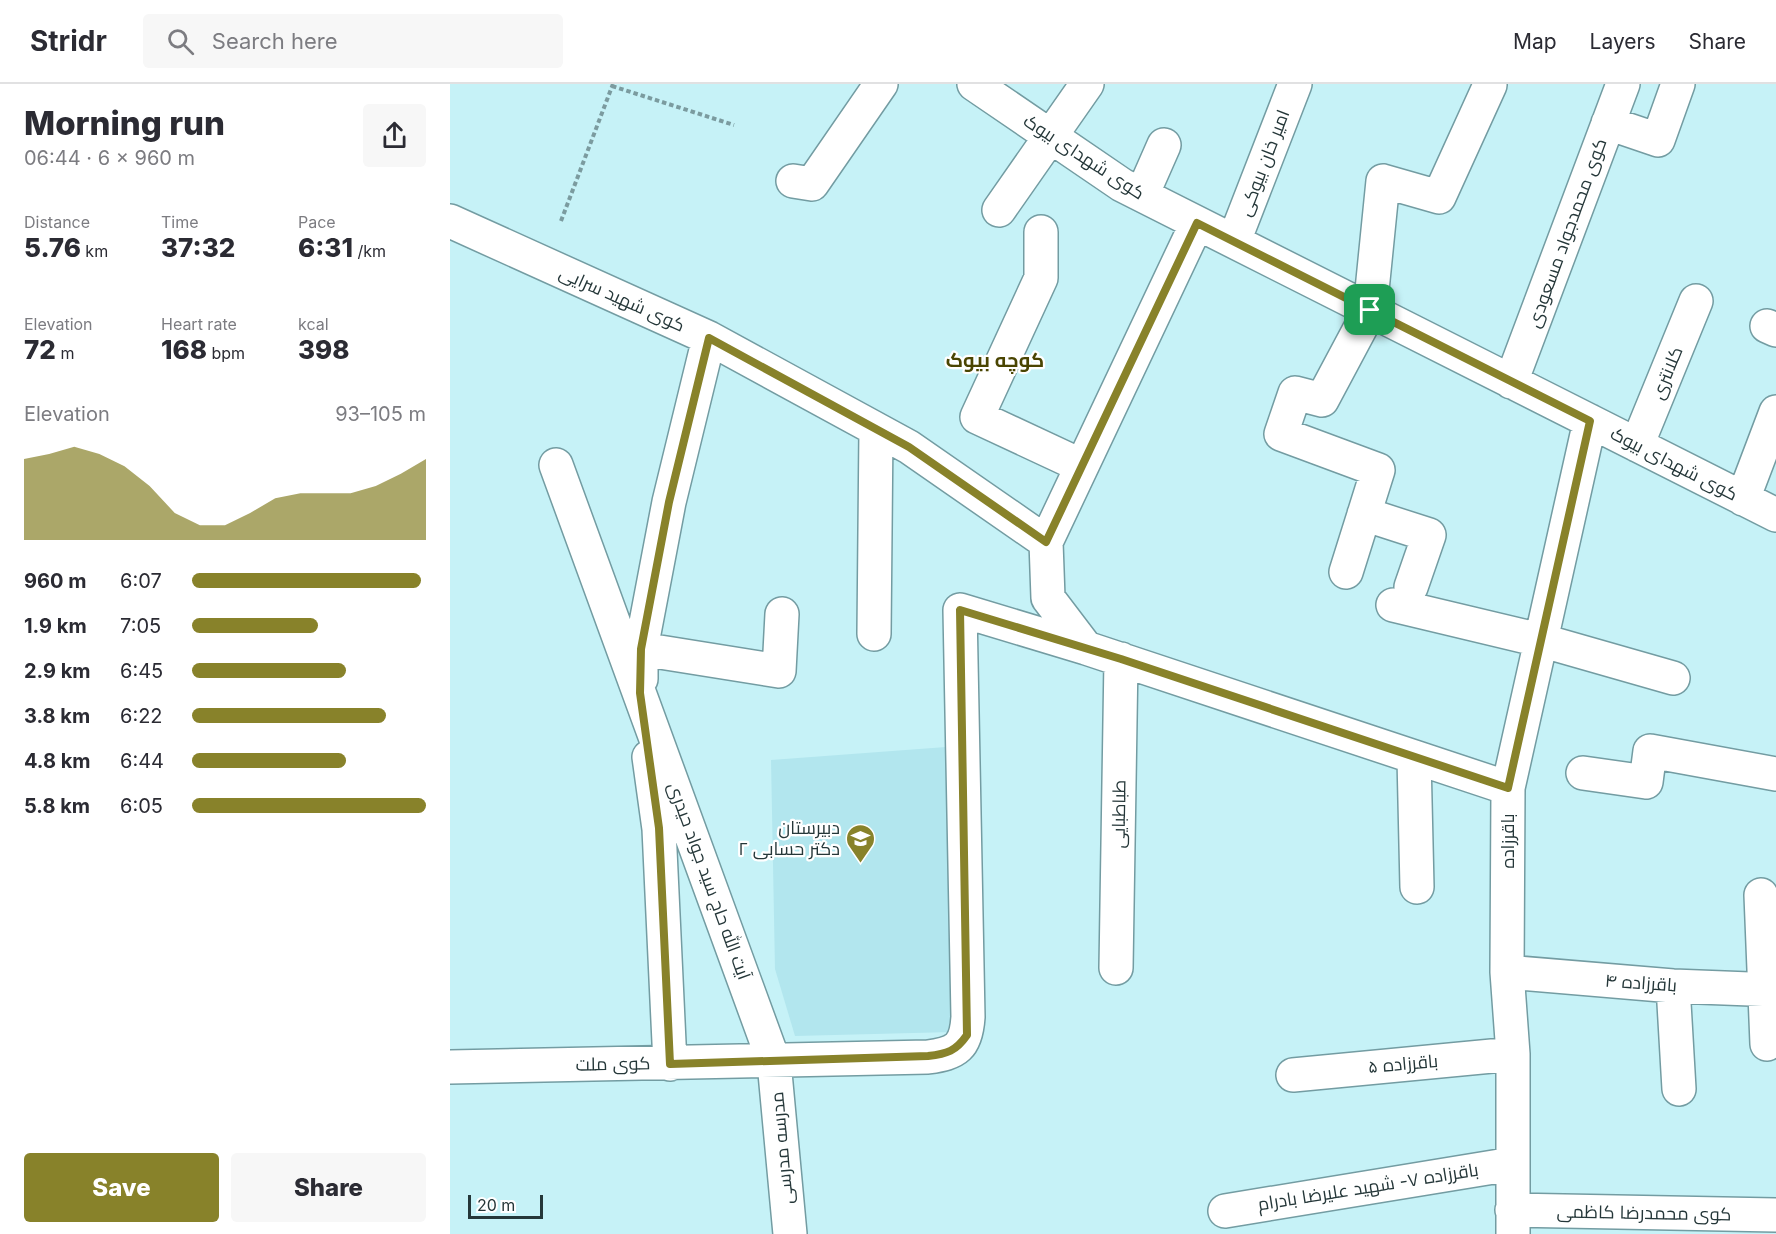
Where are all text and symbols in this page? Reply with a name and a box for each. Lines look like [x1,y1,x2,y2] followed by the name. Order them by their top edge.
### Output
[143,14,563,68] search box
[30,24,107,58] text: Stridr
[164,25,197,58] icon: search
[212,28,338,54] text: Search here
[1513,29,1557,54] text: Map
[1590,29,1656,54] text: Layers
[1689,29,1746,54] text: Share
[24,103,225,143] text: Morning run
[363,104,426,167] button: share
[1234,107,1294,219] street label: امیر خان بیوکی
[1019,110,1149,204] street label: کوی شهدای بیوک
[1523,135,1611,331] street label: کوی محمدجواد مسعودی
[24,146,195,170] text: 06:44 · 6 × 960 m
[24,212,90,232] text: Distance
[161,212,199,232] text: Time
[298,212,336,232] text: Pace
[24,232,81,263] text: 5.76
[161,232,235,263] text: 37:32
[298,232,353,263] text: 6:31
[81,241,108,261] text: km
[353,241,386,261] text: /km
[556,261,688,337] street label: کوی شهید سرایی
[1344,284,1395,335] pin
[1353,293,1386,326] icon: arrive
[24,314,93,334] text: Elevation
[161,314,237,334] text: Heart rate
[298,314,329,334] text: kcal
[24,334,56,365] text: 72
[161,334,207,365] text: 168
[298,334,350,365] text: 398
[56,343,74,363] text: m
[207,343,245,363] text: bpm
[1647,343,1687,403] street label: کلانتری
[946,348,1044,374] district label: کوچه بیوک
[24,402,110,426] text: Elevation
[335,402,426,426] text: 93–105 m
[1607,422,1741,506] street label: کوی شهدای بیوک
[24,569,86,593] text: 960 m
[120,569,162,593] text: 6:07
[24,614,87,638] text: 1.9 km
[120,614,161,638] text: 7:05
[24,659,91,683] text: 2.9 km
[120,659,163,683] text: 6:45
[24,704,90,728] text: 3.8 km
[120,704,163,728] text: 6:22
[24,749,91,773] text: 4.8 km
[120,749,164,773] text: 6:44
[662,779,756,983] street label: آیت الله حاج سید جواد حیدری
[1107,779,1131,849] street label: طباطبایی
[24,794,90,818] text: 5.8 km
[120,794,163,818] text: 6:05
[1497,813,1519,869] street label: باقرزاده
[738,817,840,860] place label: دبیرستان دکتر حسابی ۲
[845,822,877,864] school or university icon: دبیرستان دکتر حسابی ۲
[1604,970,1678,996] street label: باقرزاده ۴
[1367,1050,1439,1078] street label: باقرزاده ۵
[575,1052,651,1076] street label: کوی ملت
[766,1091,798,1205] street label: مدرسه مدرسی
[24,1153,219,1222] button: Save
[231,1153,426,1222] button: Share
[1256,1159,1480,1216] street label: باقرزاده ۷- شهید علیرضا بادرام
[468,1192,543,1220] scale bar
[477,1195,515,1215] text: 20 m
[1556,1200,1732,1226] street label: کوی محمدرضا کاظمی

